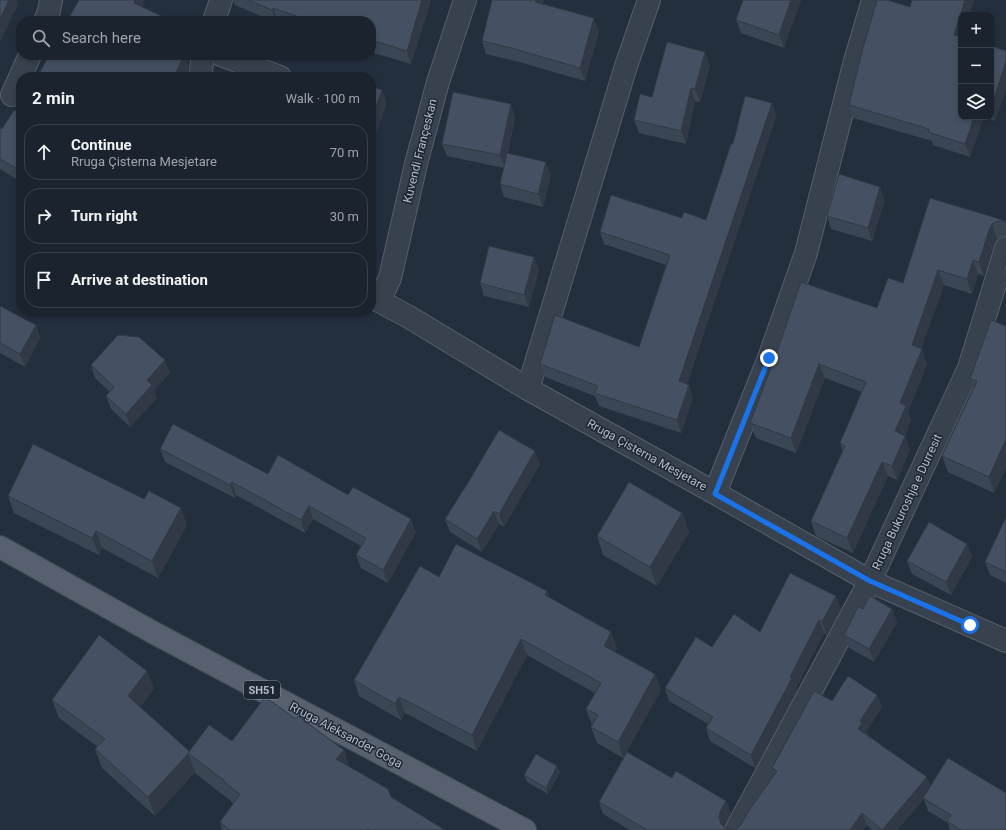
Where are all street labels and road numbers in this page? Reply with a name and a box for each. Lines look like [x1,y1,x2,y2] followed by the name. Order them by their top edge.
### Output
[400,97,440,205] street label: Kuvendi Françeskan
[585,416,709,494] street label: Rruga Çisterna Mesjetare
[869,432,945,572] street label: Rruga Bukuroshja e Durresit
[244,681,280,699] road number: SH51
[287,699,405,771] street label: Rruga Aleksander Goga

